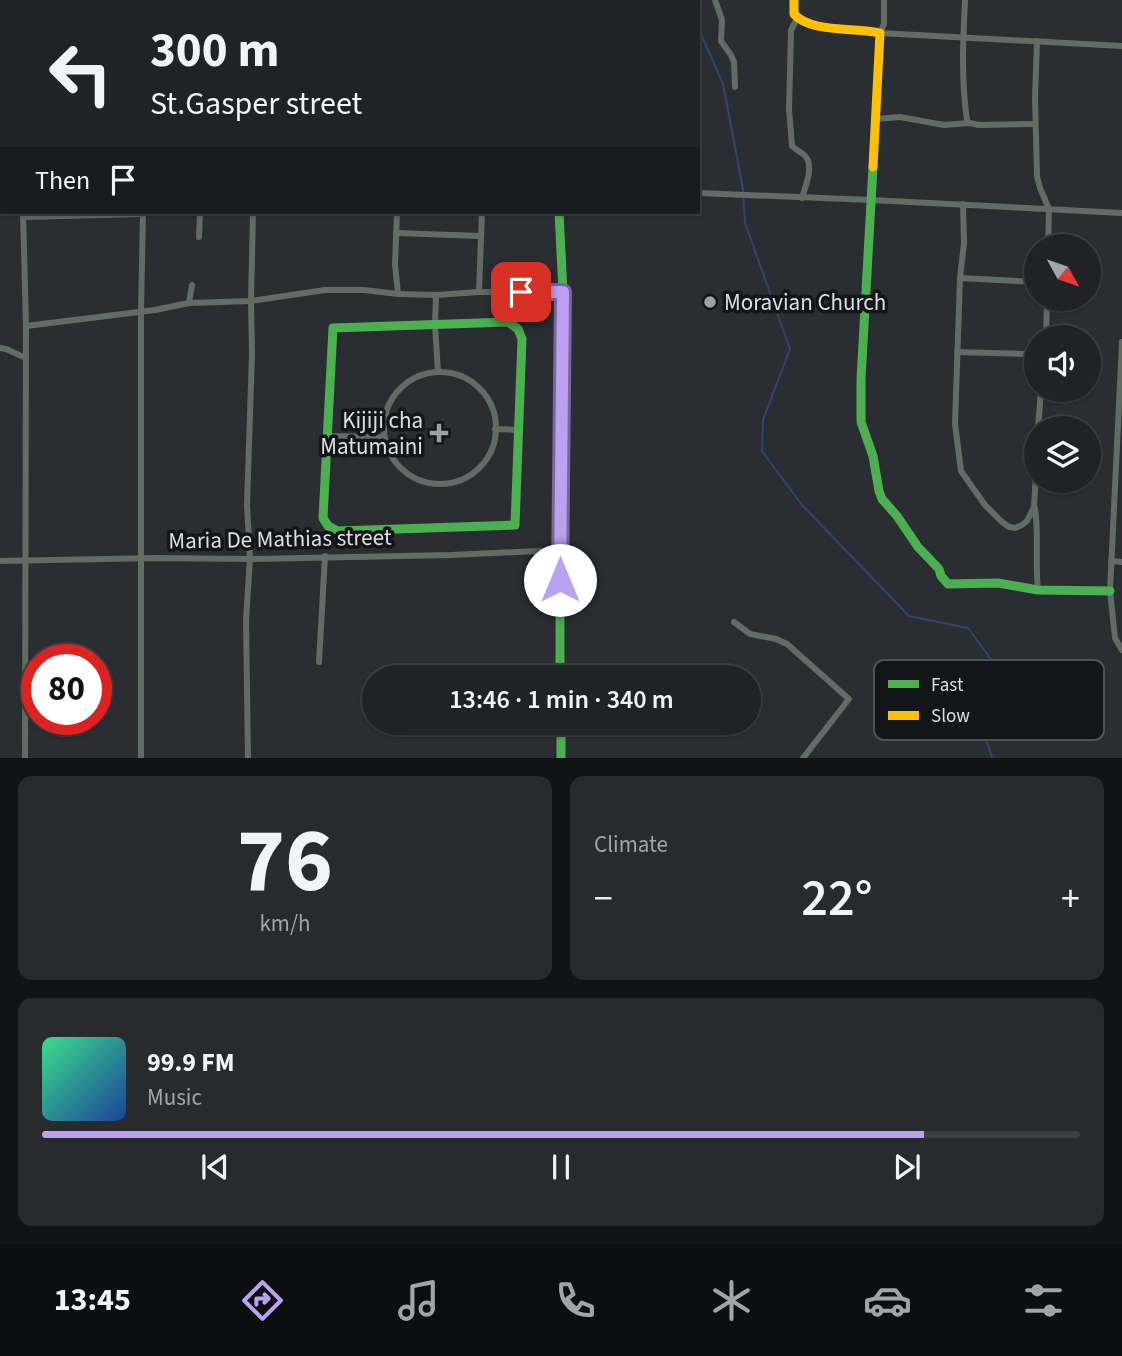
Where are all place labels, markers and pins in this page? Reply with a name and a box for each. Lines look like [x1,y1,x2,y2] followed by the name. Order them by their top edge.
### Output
[491,262,551,322] pin
[724,286,886,319] place label: Moravian Church
[702,294,718,310] marker: Moravian Church
[320,404,423,463] place label: Kijiji cha Matumaini
[429,423,449,443] marker: Kijiji cha Matumaini

